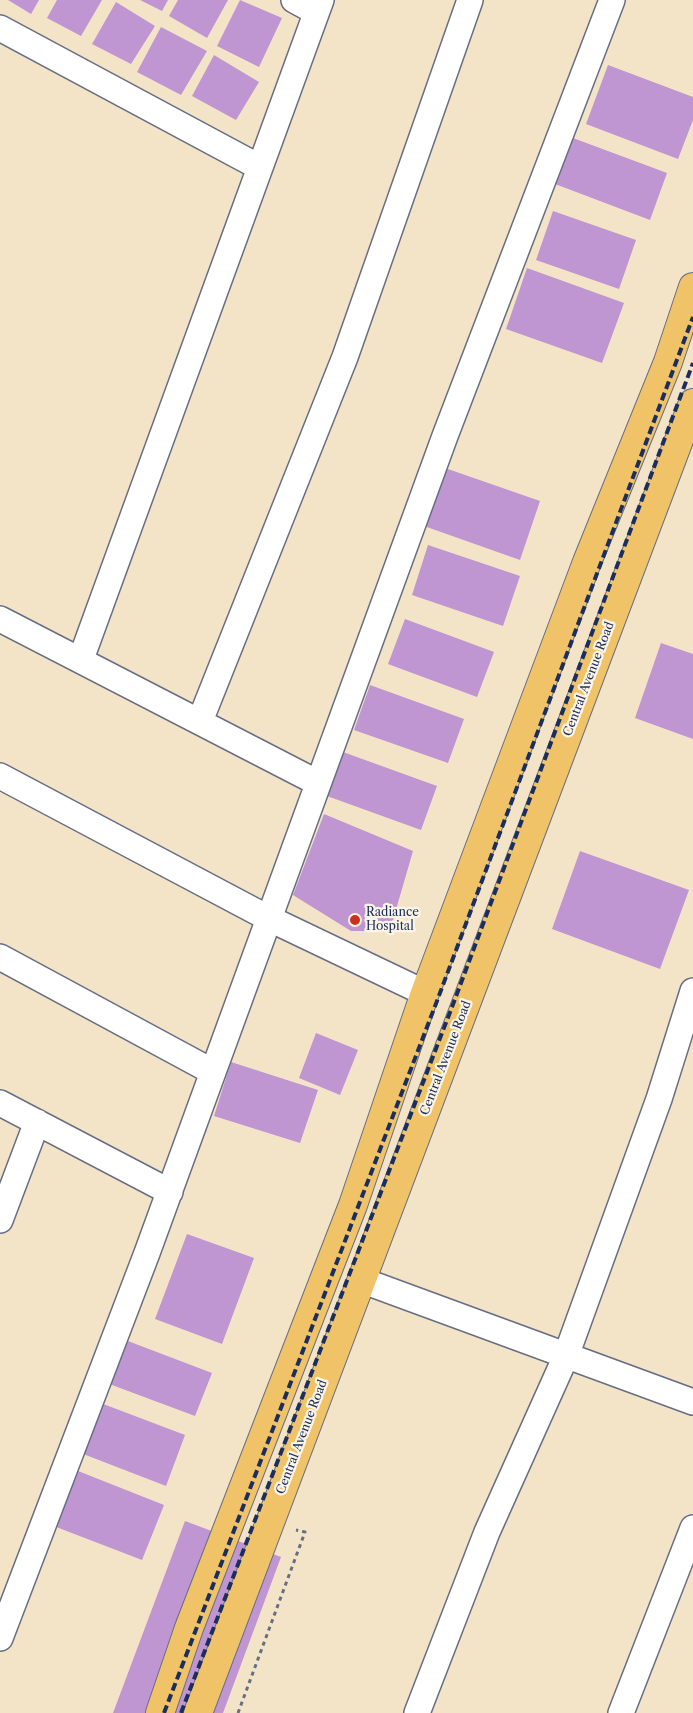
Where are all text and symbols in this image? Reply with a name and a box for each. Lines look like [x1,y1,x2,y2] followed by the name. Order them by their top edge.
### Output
[561,620,617,738] street label: Central Avenue Road
[366,906,419,934] place label: Radiance Hospital
[348,913,362,927] marker: Radiance Hospital
[418,999,474,1117] street label: Central Avenue Road
[274,1378,330,1496] street label: Central Avenue Road

